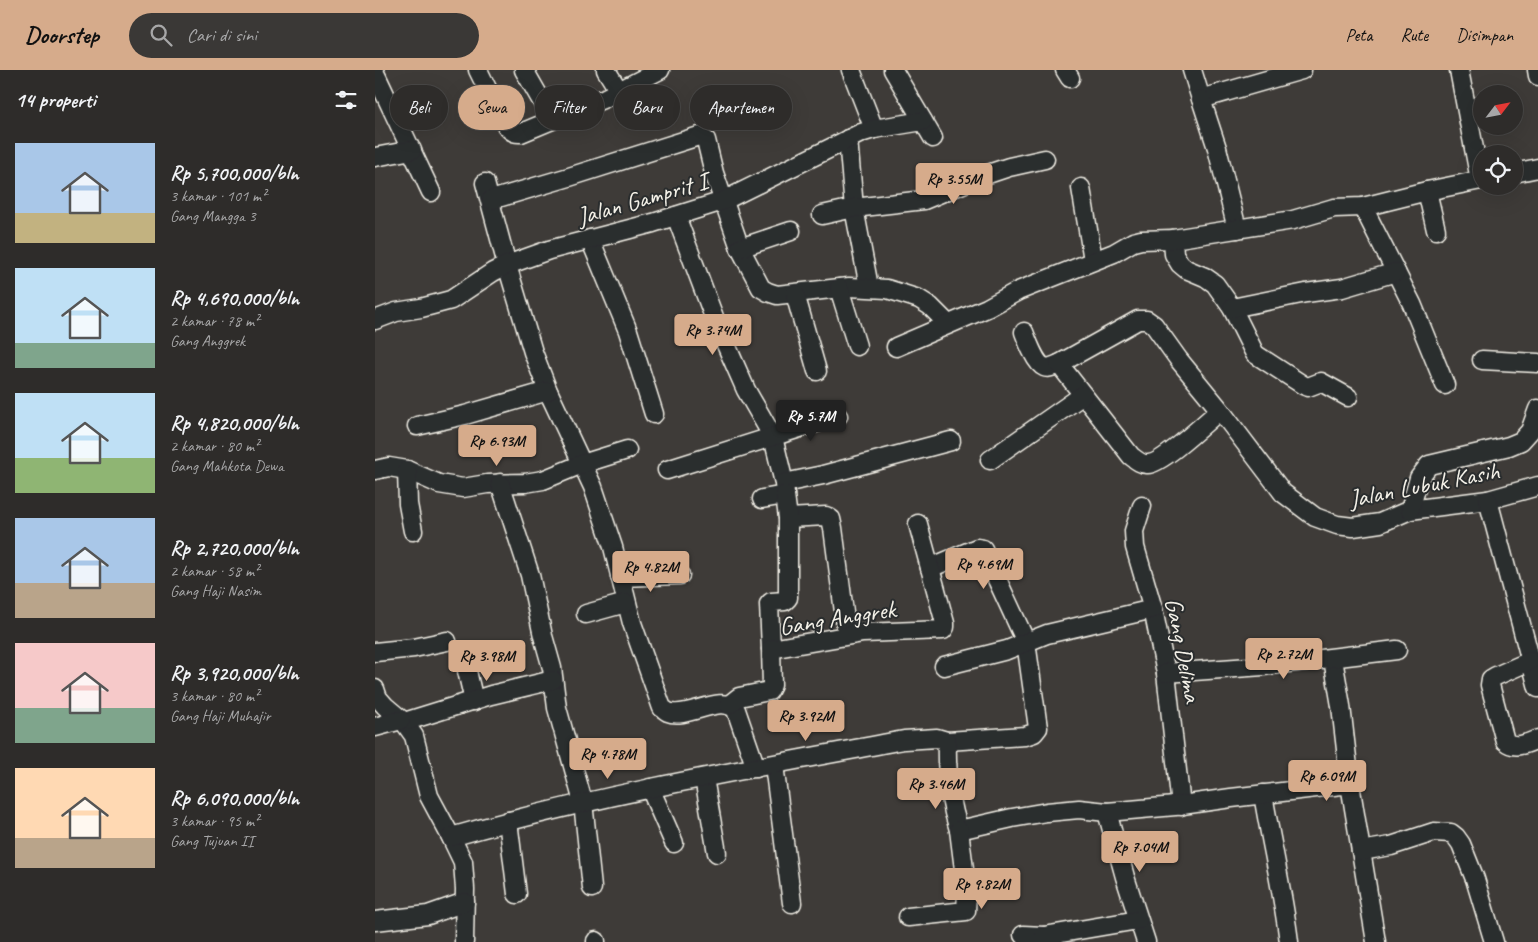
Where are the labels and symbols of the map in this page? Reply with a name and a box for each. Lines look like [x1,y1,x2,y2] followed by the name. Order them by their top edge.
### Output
[1473,85,1523,135] north arrow
[902,162,1006,205] pin: Rp 3.55M
[572,163,717,233] street label: Jalan Gamprit I
[661,314,765,356] pin: Rp 3.74M
[765,400,857,442] pin: Rp 5.7M
[445,424,549,467] pin: Rp 6.93M
[1345,455,1503,515] street label: Jalan Lubuk Kasih
[932,548,1036,590] pin: Rp 4.69M
[599,550,703,593] pin: Rp 4.82M
[777,593,899,643] street label: Gang Anggrek
[1157,595,1209,707] street label: Gang Delima
[1232,638,1336,680] pin: Rp 2.72M
[435,640,539,682] pin: Rp 3.98M
[754,700,858,742] pin: Rp 3.92M
[556,738,660,780] pin: Rp 4.78M
[1275,760,1379,802] pin: Rp 6.09M
[884,768,988,810] pin: Rp 3.46M
[1088,830,1192,873] pin: Rp 7.04M
[930,868,1034,910] pin: Rp 9.82M

